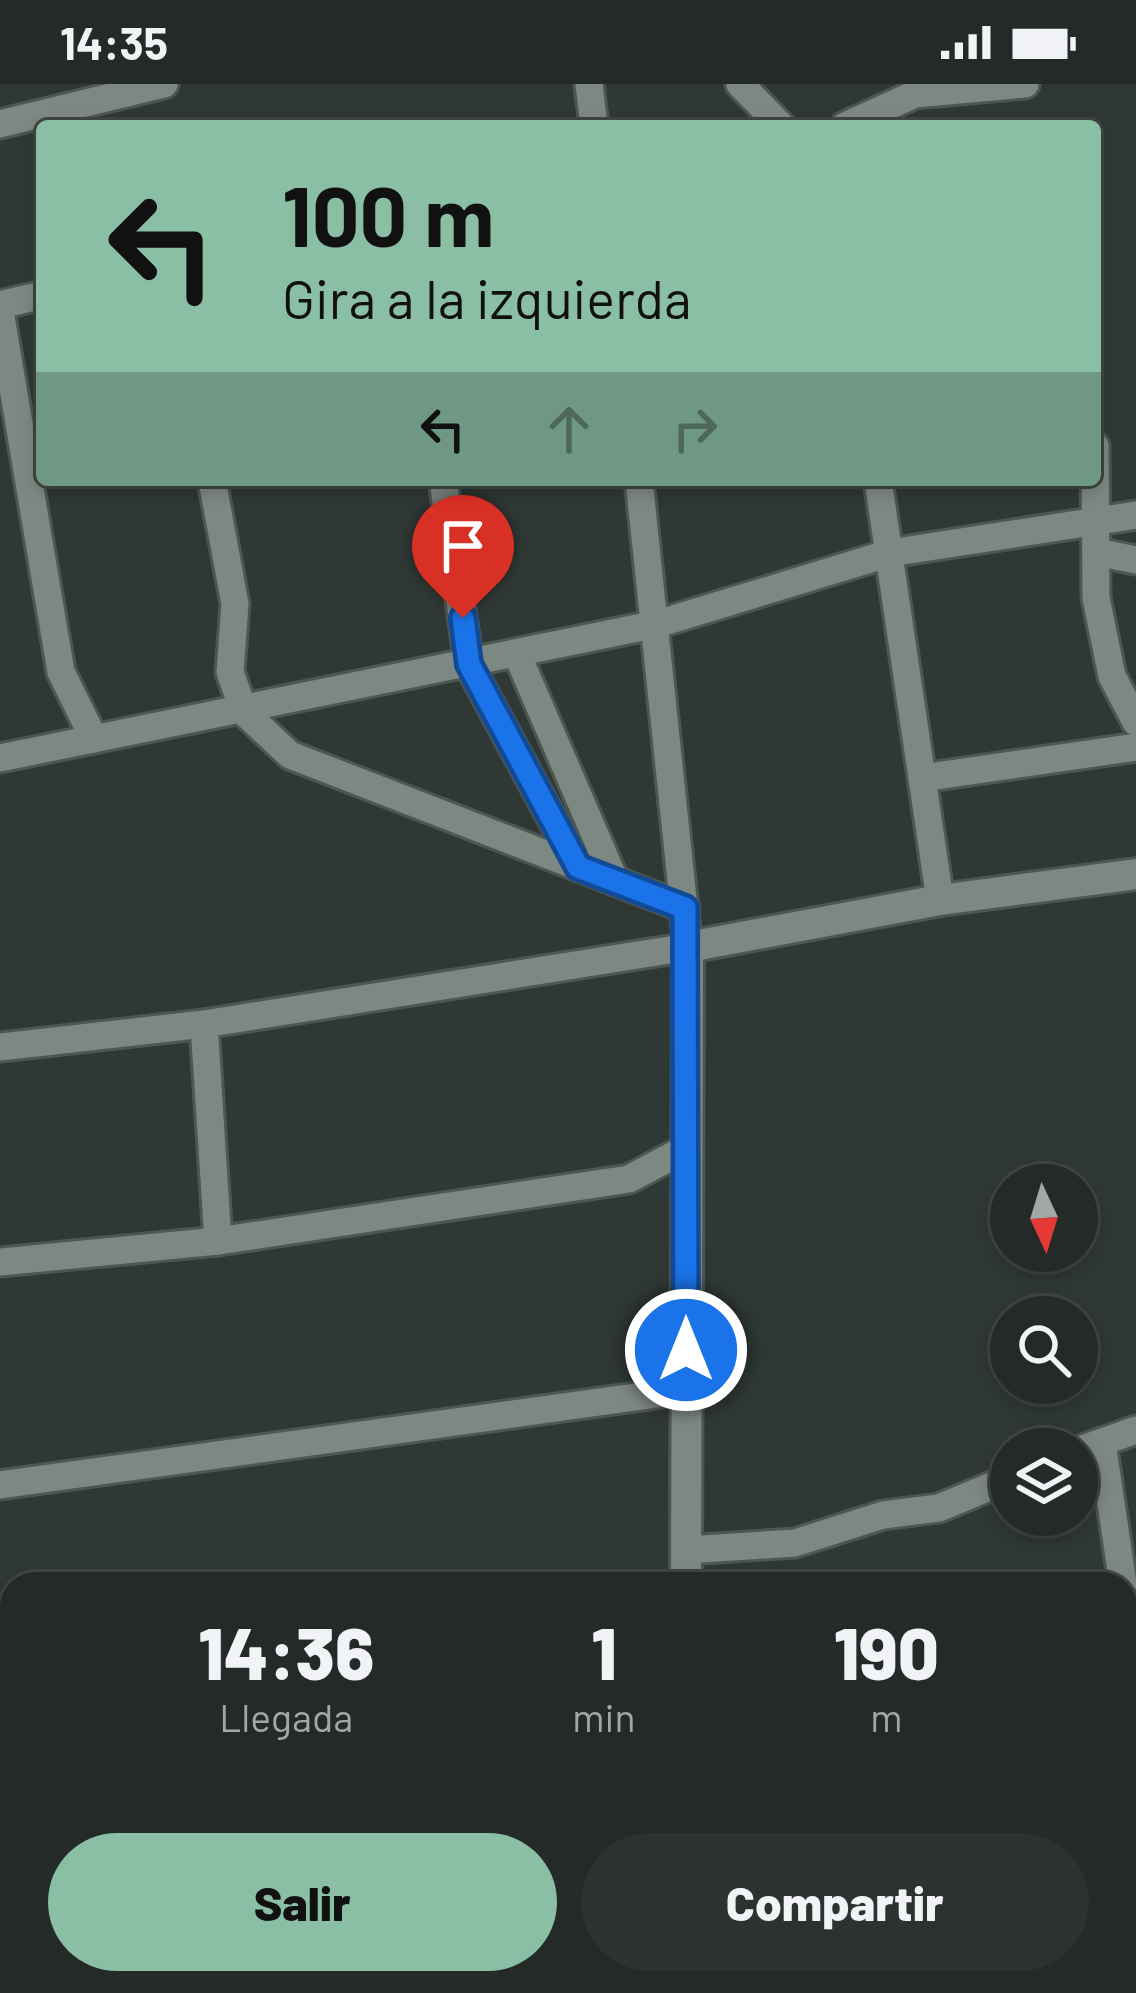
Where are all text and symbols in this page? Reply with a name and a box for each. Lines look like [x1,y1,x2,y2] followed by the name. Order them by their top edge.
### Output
[60,15,168,69] text: 14:35
[282,163,494,264] text: 100 m
[84,168,240,324] icon: left
[282,265,692,330] text: Gira a la izquierda
[410,396,476,462] icon: left
[536,396,602,462] icon: ahead
[662,396,728,462] icon: right
[412,495,514,618] pin
[430,513,496,579] icon: arrive
[990,1164,1098,1272] north arrow
[990,1164,1098,1536] map controls
[623,1287,749,1413] position arrow
[990,1296,1098,1404] button: search
[990,1428,1098,1536] button: layers
[198,1608,374,1694] text: 14:36
[591,1608,617,1694] text: 1
[834,1608,939,1694] text: 190
[219,1693,353,1740] text: Llegada
[572,1693,636,1740] text: min
[870,1693,902,1740] text: m
[48,1833,557,1971] button: Salir
[581,1833,1089,1971] button: Compartir

